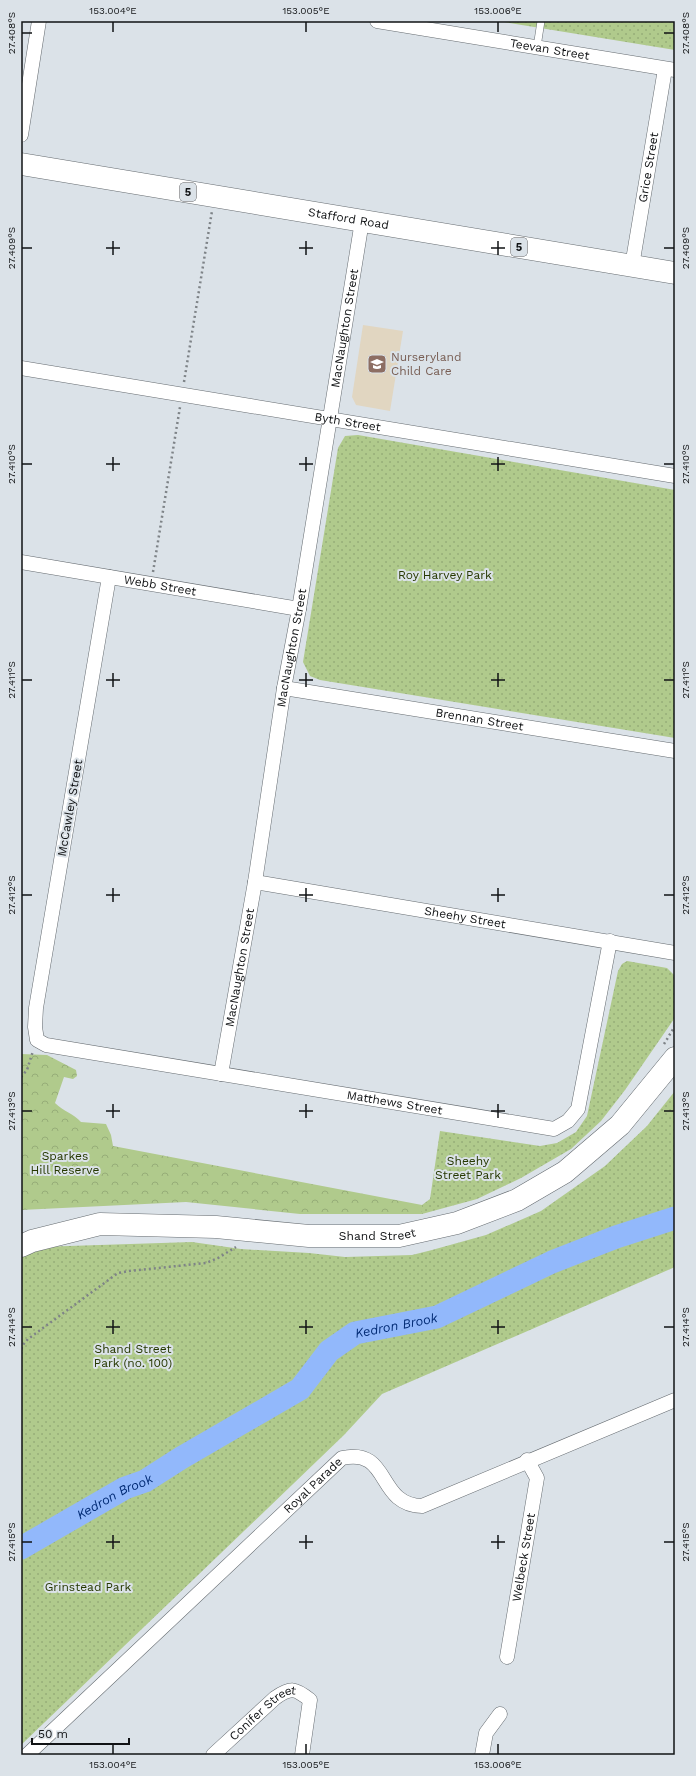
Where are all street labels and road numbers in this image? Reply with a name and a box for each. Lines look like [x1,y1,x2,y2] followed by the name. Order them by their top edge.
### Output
[509,36,590,63] street label: Teevan Street
[636,131,661,203] street label: Grice Street
[180,183,196,201] road number: 5
[307,205,390,232] street label: Stafford Road
[511,238,527,256] road number: 5
[328,268,361,389] street label: MacNaughton Street
[313,410,382,434] street label: Byth Street
[123,572,197,599] street label: Webb Street
[274,588,309,708] street label: MacNaughton Street
[434,706,524,733] street label: Brennan Street
[55,758,85,858] street label: McCawley Street
[423,904,507,931] street label: Sheehy Street
[222,907,257,1028] street label: MacNaughton Street
[346,1088,444,1117] street label: Matthews Street
[339,1225,417,1243] street label: Shand Street
[281,1454,345,1516] street label: Royal Parade
[509,1512,538,1603] street label: Welbeck Street
[226,1683,297,1743] street label: Conifer Street

